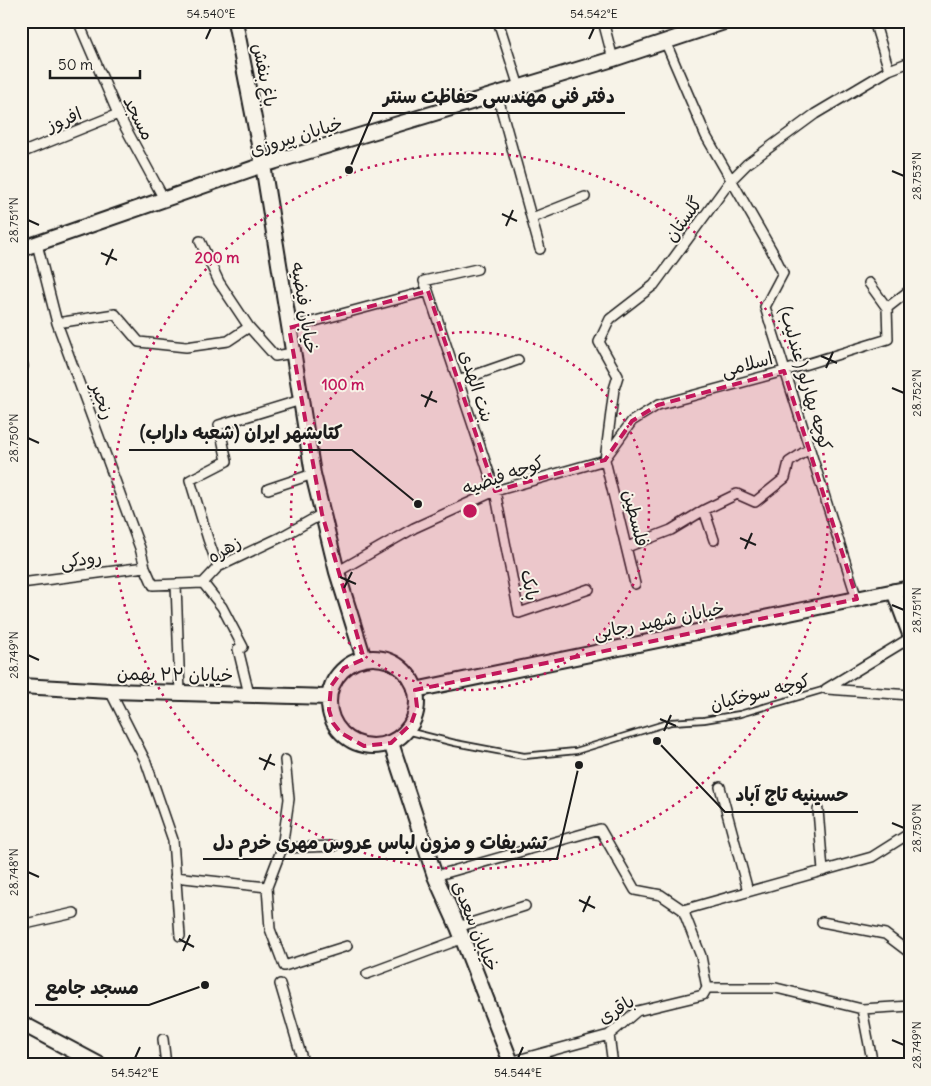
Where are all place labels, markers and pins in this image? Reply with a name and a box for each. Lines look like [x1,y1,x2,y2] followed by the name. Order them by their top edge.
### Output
[373,79,625,113] callout: دفتر فنی مهندسی حفاظت سنتر
[129,416,352,450] callout: کتابشهر ایران (شعبه داراب)
[461,502,479,520] centre of rings
[725,778,858,812] callout: حسینیه تاج آباد
[203,825,557,859] callout: تشریفات و مزون لباس عروس مهری خرم دل
[35,971,149,1005] callout: مسجد جامع

